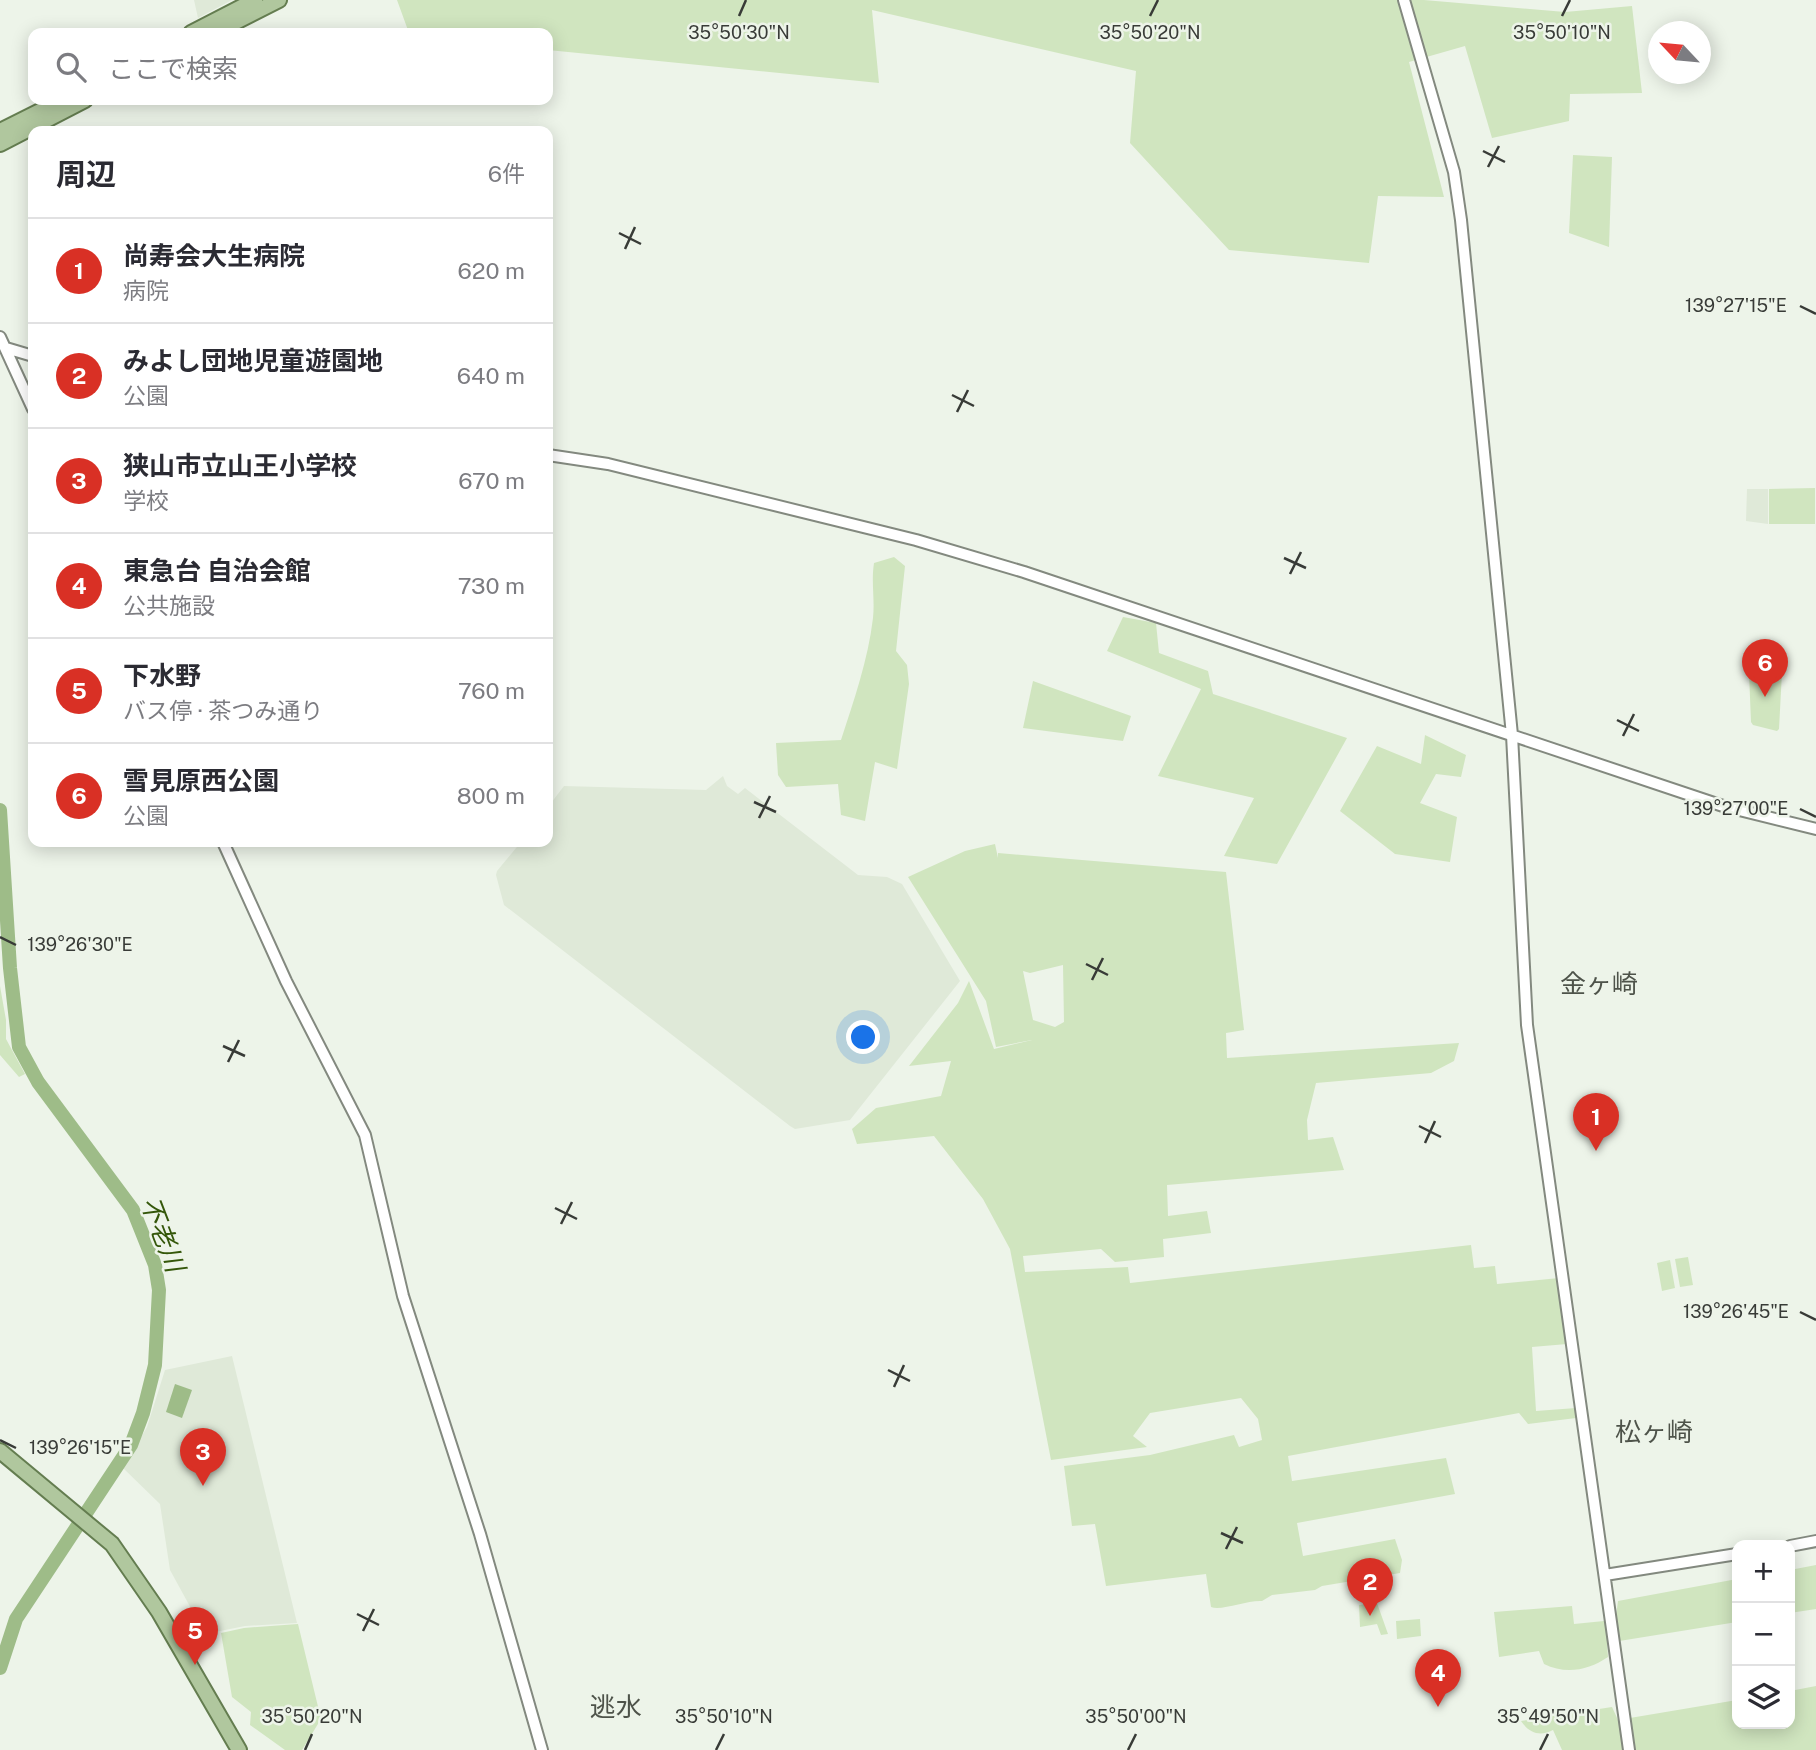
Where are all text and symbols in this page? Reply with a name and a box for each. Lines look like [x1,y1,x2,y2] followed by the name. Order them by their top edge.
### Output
[1648,21,1711,84] north arrow
[688,22,790,43] text: 35°50'30"N
[1099,22,1201,43] text: 35°50'20"N
[1513,22,1611,43] text: 35°50'10"N
[28,28,553,105] search box
[52,48,90,86] icon: search
[108,53,238,84] text: ここで検索
[56,156,116,192] text: 周辺
[488,160,525,187] text: 6件
[123,240,305,271] text: 尚寿会大生病院
[74,257,84,284] text: 1
[457,257,525,284] text: 620 m
[123,277,169,304] text: 病院
[1685,295,1787,316] text: 139°27'15"E
[123,345,383,376] text: みよし団地児童遊園地
[72,362,86,389] text: 2
[457,362,525,389] text: 640 m
[123,382,169,409] text: 公園
[123,450,357,481] text: 狭山市立山王小学校
[71,467,87,494] text: 3
[458,467,525,494] text: 670 m
[123,487,169,514] text: 学校
[123,555,311,586] text: 東急台 自治会館
[71,572,87,599] text: 4
[458,572,525,599] text: 730 m
[123,592,215,619] text: 公共施設
[1742,639,1788,697] pin: 6
[123,660,201,691] text: 下水野
[71,677,87,704] text: 5
[458,677,525,704] text: 760 m
[123,697,323,724] text: バス停 · 茶つみ通り
[123,765,279,796] text: 雪見原西公園
[71,782,87,809] text: 6
[457,782,525,809] text: 800 m
[1684,798,1788,819] text: 139°27'00"E
[123,802,169,829] text: 公園
[27,934,133,955] text: 139°26'30"E
[1560,968,1638,999] district label: 金ヶ崎
[846,1020,880,1054] your location
[1573,1093,1619,1151] pin: 1
[135,1192,193,1279] water label: 不老川
[1683,1301,1789,1322] text: 139°26'45"E
[1615,1416,1693,1447] district label: 松ヶ崎
[180,1428,226,1486] pin: 3
[29,1437,131,1458] text: 139°26'15"E
[1732,1540,1795,1729] map controls
[1732,1540,1795,1603] button: +
[1347,1558,1393,1616] pin: 2
[1732,1603,1795,1666] button: −
[172,1607,218,1665] pin: 5
[1415,1649,1461,1707] pin: 4
[1732,1666,1795,1729] button: layers
[590,1691,642,1722] district label: 逃水
[261,1706,363,1727] text: 35°50'20"N
[675,1706,773,1727] text: 35°50'10"N
[1085,1706,1187,1727] text: 35°50'00"N
[1497,1706,1599,1727] text: 35°49'50"N

